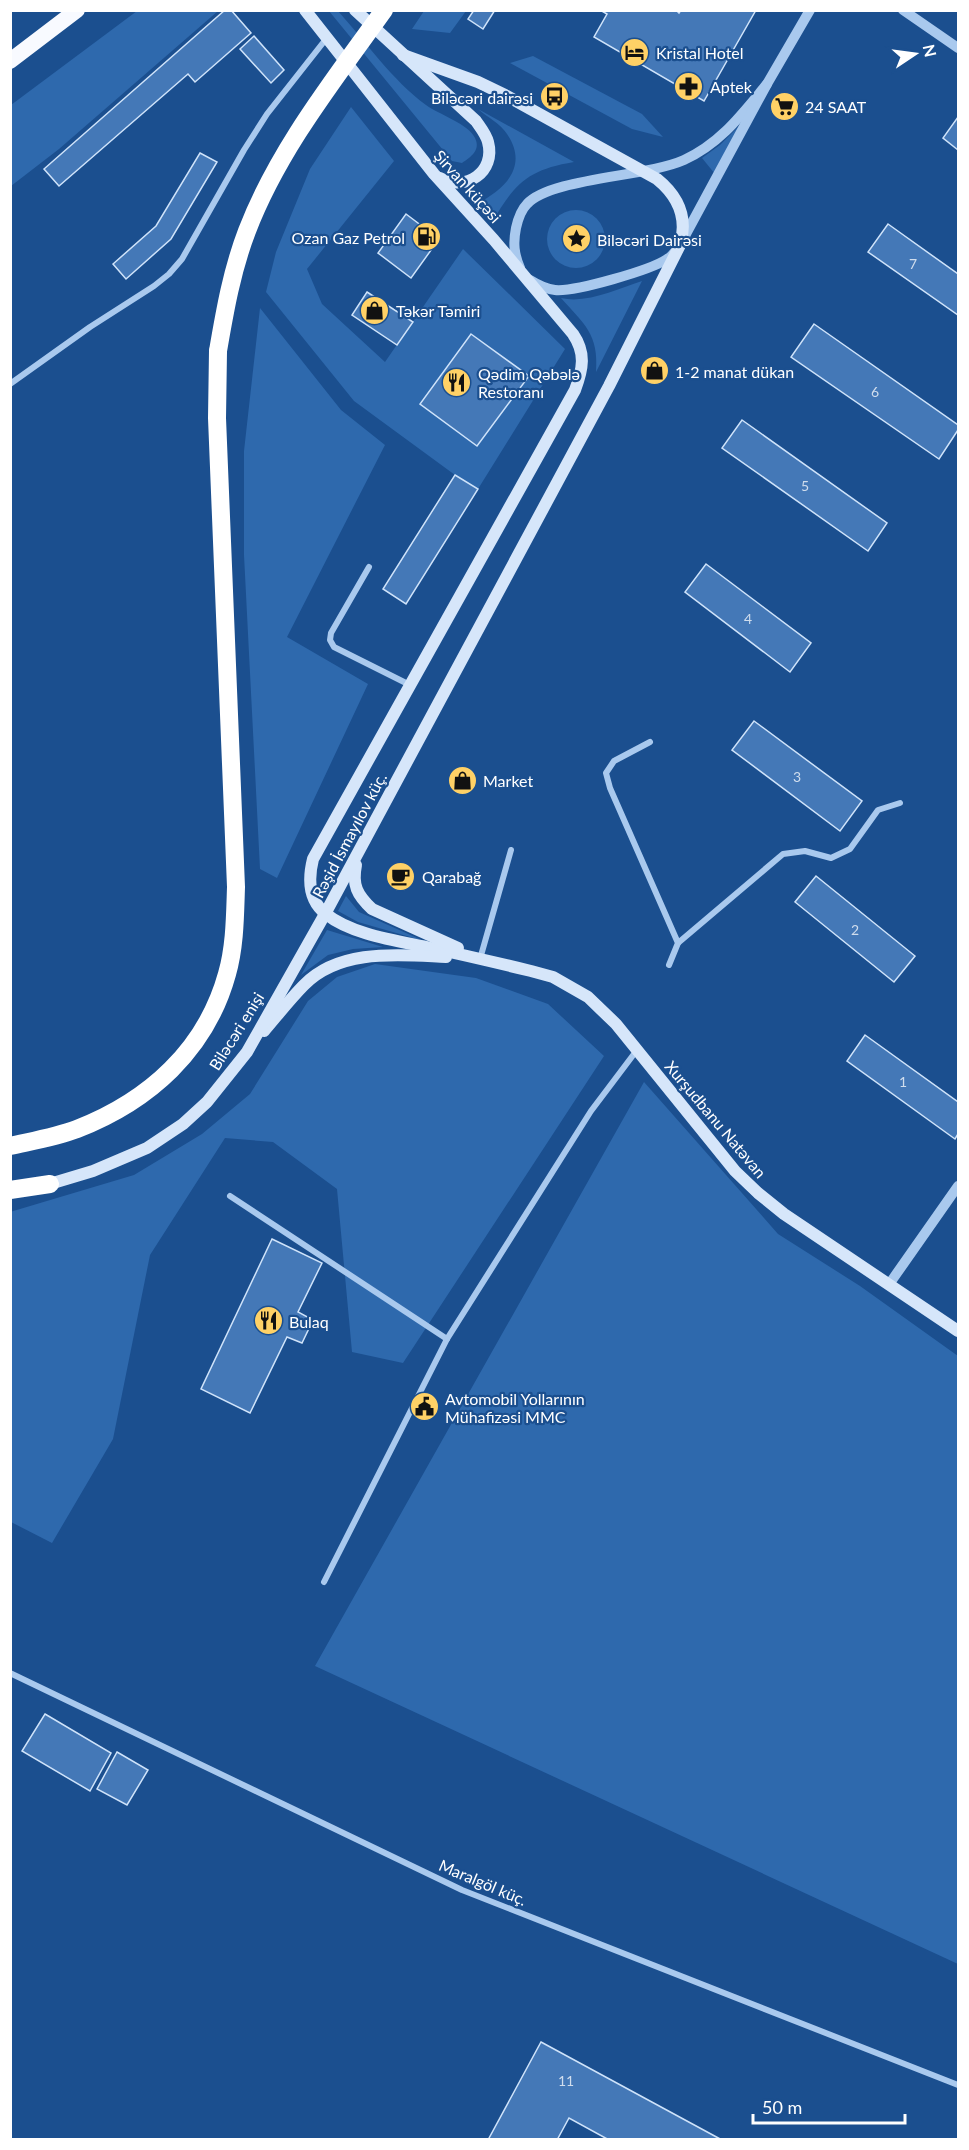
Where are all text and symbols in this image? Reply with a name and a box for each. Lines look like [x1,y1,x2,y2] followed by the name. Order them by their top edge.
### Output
[885,24,945,84] north arrow
[619,36,651,68] hotel icon: Kristal Hotel
[919,42,941,59] text: N
[656,43,744,62] place label: Kristal Hotel
[673,70,705,102] pharmacy icon: Aptek
[710,77,753,96] place label: Aptek
[538,81,570,113] bus stop icon: Biləcəri dairəsi
[431,88,533,107] place label: Biləcəri dairəsi
[768,90,800,122] supermarket icon: 24 SAAT
[805,97,867,116] place label: 24 SAAT
[430,146,506,226] street label: Şirvan küçəsi
[410,221,442,253] fuel station icon: Ozan Gaz Petrol
[560,223,592,255] place icon: Biləcəri Dairəsi
[292,228,405,247] place label: Ozan Gaz Petrol
[597,230,702,249] place label: Biləcəri Dairəsi
[909,255,917,272] house number: 7
[359,294,391,326] shop icon: Təkər Təmiri
[396,301,480,320] place label: Təkər Təmiri
[638,355,670,387] shop icon: 1-2 manat dükan
[675,362,794,381] place label: 1-2 manat dükan
[478,364,580,401] place label: Qədim Qəbələ Restoranı
[441,366,473,398] restaurant icon: Qədim Qəbələ Restoranı
[871,383,879,400] house number: 6
[801,477,809,494] house number: 5
[744,610,752,627] house number: 4
[446,764,478,796] shop icon: Market
[793,768,801,785] house number: 3
[308,769,390,901] street label: Rəşid İsmayılov küç.
[483,771,533,790] place label: Market
[385,860,417,892] cafe icon: Qarabağ
[422,867,481,886] place label: Qarabağ
[851,921,859,938] house number: 2
[205,989,267,1073] street label: Biləcəri enişi
[661,1057,771,1181] street label: Xurşudbanu Natəvan
[899,1073,907,1090] house number: 1
[252,1305,284,1337] restaurant icon: Bulaq
[289,1312,329,1331] place label: Bulaq
[445,1389,585,1426] place label: Avtomobil Yollarının Mühafizəsi MMC
[408,1391,440,1423] public building icon: Avtomobil Yollarının Mühafizəsi MMC
[436,1855,530,1909] street label: Maralgöl küç.
[558,2072,574,2089] house number: 11
[753,2087,904,2125] scale bar
[762,2096,802,2118] text: 50 m

